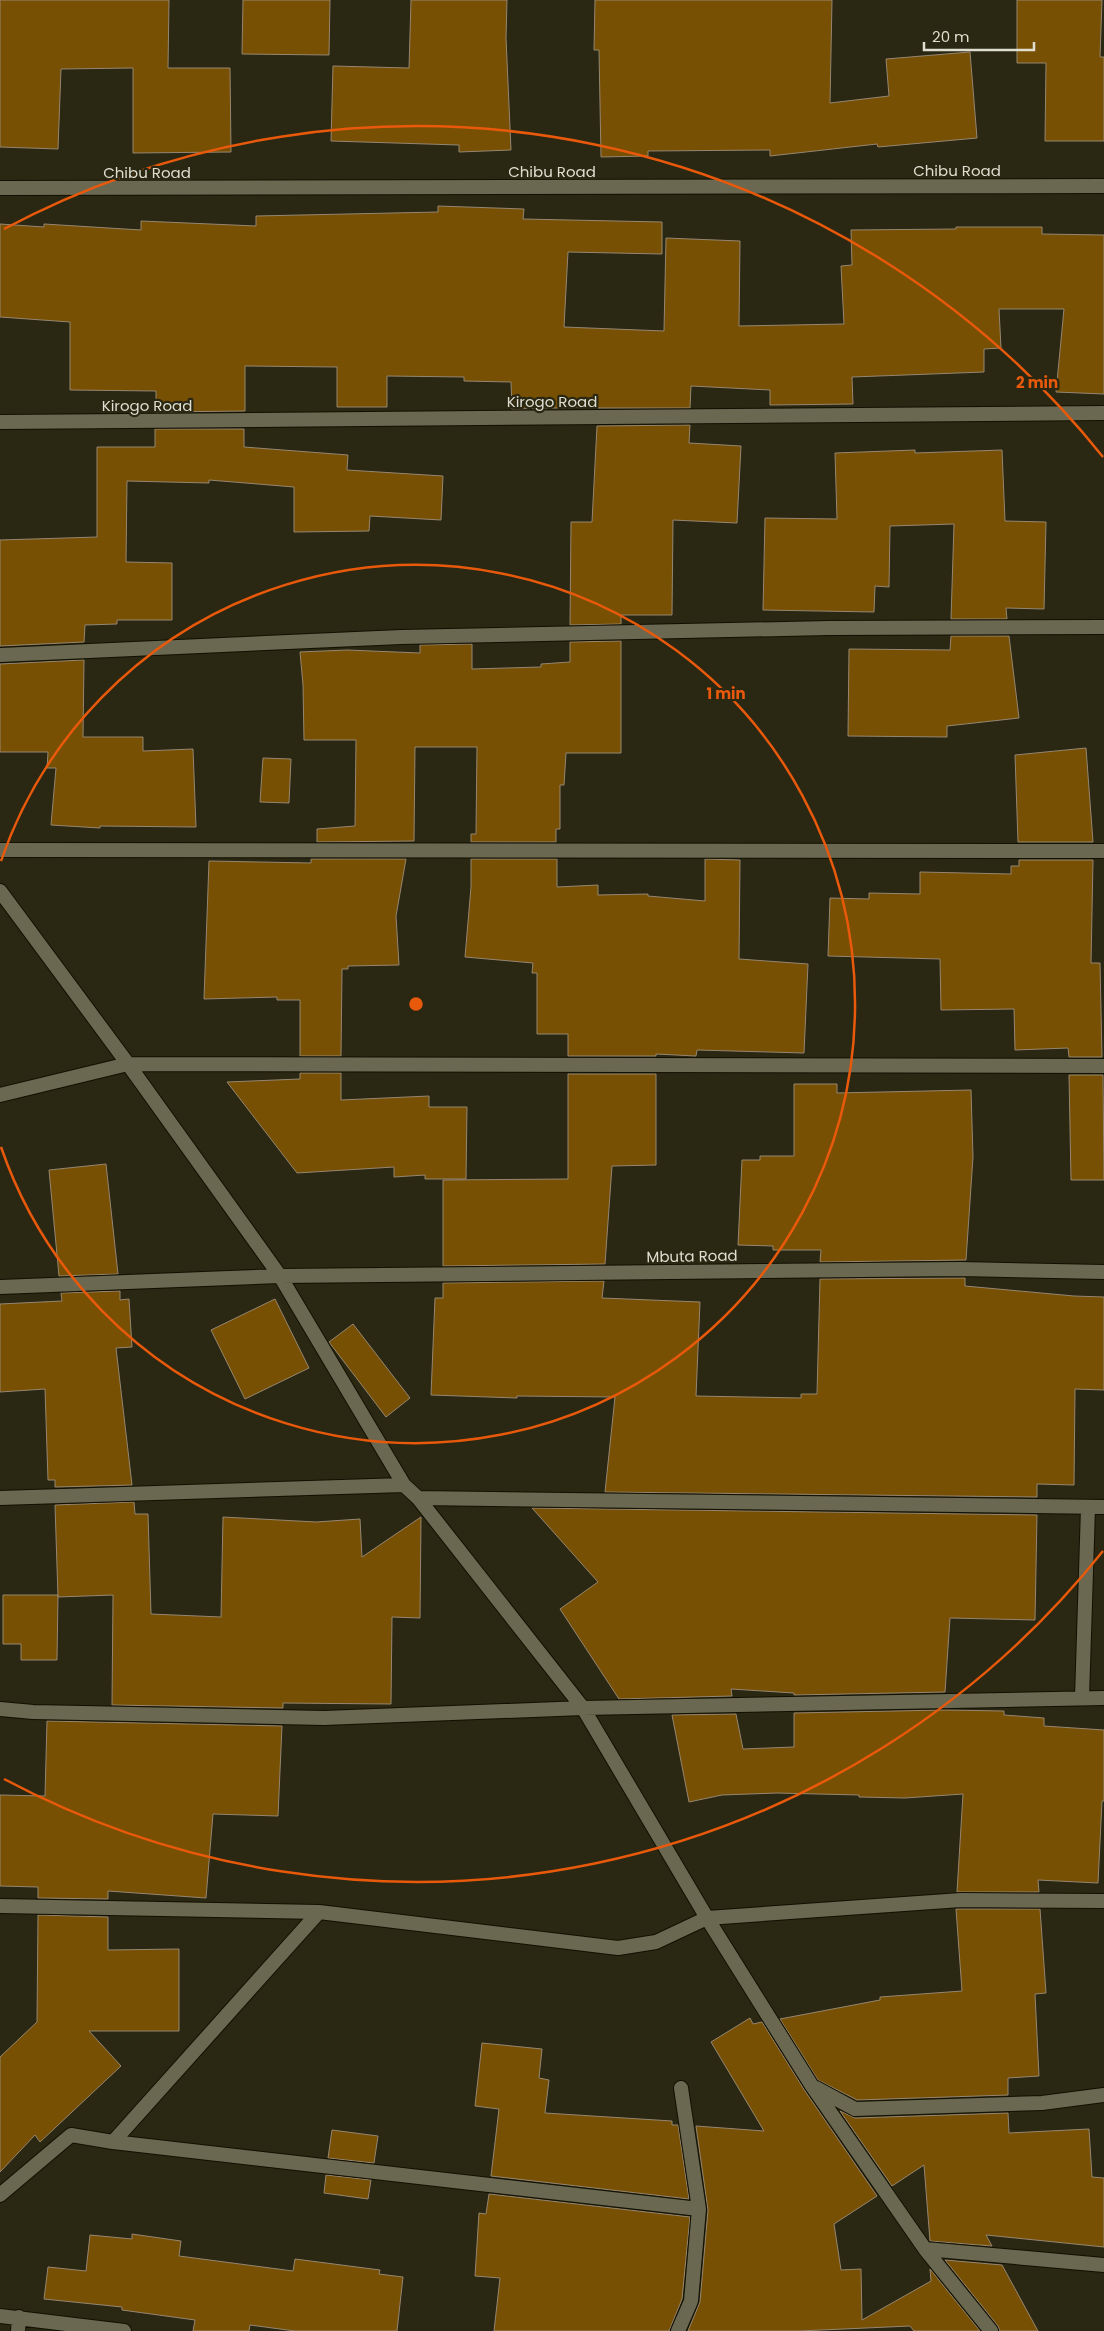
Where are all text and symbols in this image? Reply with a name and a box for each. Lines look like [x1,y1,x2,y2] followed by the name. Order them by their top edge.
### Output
[924,20,1034,52] scale bar
[932,26,970,47] text: 20 m
[913,160,1001,181] street label: Chibu Road
[508,161,596,182] street label: Chibu Road
[103,162,191,183] street label: Chibu Road
[1016,372,1058,393] text: 2 min
[507,391,597,412] street label: Kirogo Road
[102,395,192,416] street label: Kirogo Road
[706,683,746,704] text: 1 min
[407,995,425,1013] centre of rings
[646,1245,738,1267] street label: Mbuta Road

